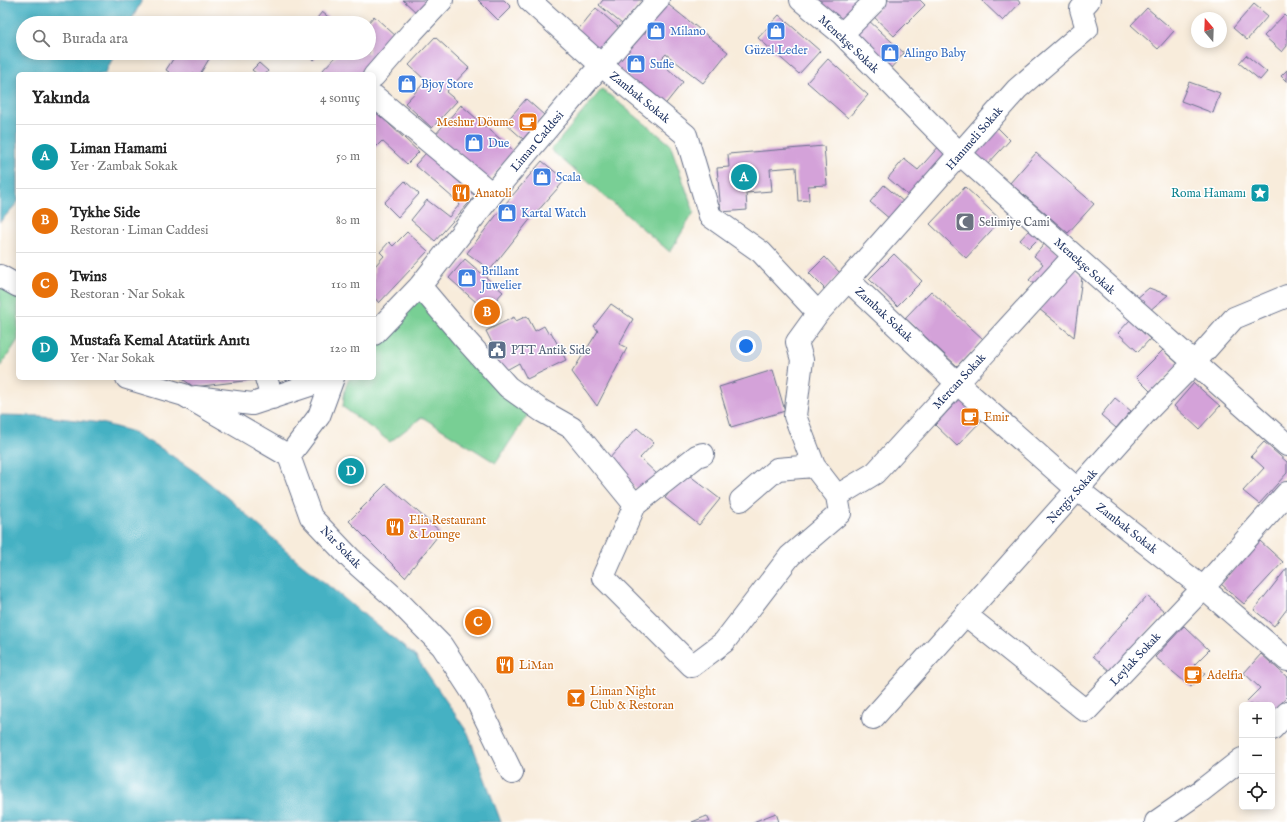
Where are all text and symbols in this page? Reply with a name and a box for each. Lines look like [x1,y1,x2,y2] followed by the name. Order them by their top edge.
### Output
[815,12,883,77] street label: Menekşe Sokak
[1191,12,1227,48] north arrow
[16,16,376,60] search box
[645,20,667,42] shop icon: Milano
[765,20,787,42] shop icon: Güzel Leder
[670,24,706,39] place label: Milano
[30,27,52,49] icon: search
[62,29,128,48] text: Burada ara
[879,42,901,64] shop icon: Alingo Baby
[744,43,808,58] place label: Güzel Leder
[903,46,966,61] place label: Alingo Baby
[625,53,647,75] shop icon: Sufle
[650,57,675,72] place label: Sufle
[606,68,674,127] street label: Zambak Sokak
[396,73,418,95] shop icon: Bjoy Store
[421,77,474,92] place label: Bjoy Store
[32,88,90,109] text: Yakında
[320,90,360,107] text: 4 sonuç
[943,103,1007,173] street label: Hanımeli Sokak
[508,108,567,175] street label: Liman Caddesi
[517,111,539,133] cafe icon: Meshur Döume
[437,115,514,130] place label: Meshur Döume
[463,132,485,154] shop icon: Due
[488,136,510,151] place label: Due
[70,139,167,158] text: Liman Hamami
[41,148,49,165] text: A
[336,148,360,165] text: 50 m
[70,158,178,175] text: Yer · Zambak Sokak
[731,162,757,192] pin: A
[531,166,553,188] shop icon: Scala
[556,170,582,185] place label: Scala
[450,182,472,204] restaurant icon: Anatoli
[1249,182,1271,204] place icon: Roma Hamamı
[474,186,512,201] place label: Anatoli
[1171,186,1246,201] place label: Roma Hamamı
[496,202,518,224] shop icon: Kartal Watch
[70,203,140,222] text: Tykhe Side
[521,206,587,221] place label: Kartal Watch
[954,211,976,233] mosque icon: Selimiye Cami
[41,212,49,229] text: B
[336,212,360,229] text: 80 m
[979,215,1050,230] place label: Selimiye Cami
[70,222,209,239] text: Restoran · Liman Caddesi
[1051,235,1119,298] street label: Menekşe Sokak
[479,264,522,294] place label: Brillant Juwelier
[70,267,107,286] text: Twins
[456,267,478,289] shop icon: Brillant Juwelier
[40,276,50,293] text: C
[331,276,360,293] text: 110 m
[851,284,916,346] street label: Zambak Sokak
[70,286,185,303] text: Restoran · Nar Sokak
[474,297,500,327] pin: B
[70,331,250,350] text: Mustafa Kemal Atatürk Anıtı
[736,336,756,356] your location
[486,339,508,361] public building icon: PTT Antik Side
[40,340,50,357] text: D
[330,340,360,357] text: 120 m
[511,343,591,358] place label: PTT Antik Side
[70,350,155,367] text: Yer · Nar Sokak
[930,350,989,412] street label: Mercan Sokak
[959,406,981,428] cafe icon: Emir
[984,410,1010,425] place label: Emir
[338,456,364,486] pin: D
[1044,465,1101,527] street label: Nergiz Sokak
[1093,500,1161,557] street label: Zambak Sokak
[409,513,486,542] place label: Elia Restaurant & Lounge
[384,516,406,538] restaurant icon: Elia Restaurant & Lounge
[317,523,365,572] street label: Nar Sokak
[465,607,491,637] pin: C
[1107,629,1164,689] street label: Leylak Sokak
[494,654,516,676] restaurant icon: LiMan
[519,658,554,673] place label: LiMan
[1182,664,1204,686] cafe icon: Adelfia
[1206,668,1244,683] place label: Adelfia
[590,684,675,713] place label: Liman Night Club & Restoran
[565,687,587,709] bar icon: Liman Night Club & Restoran
[1239,702,1275,810] map controls
[1239,702,1275,738] button: +
[1239,738,1275,774] button: −
[1239,774,1275,810] button: locate

